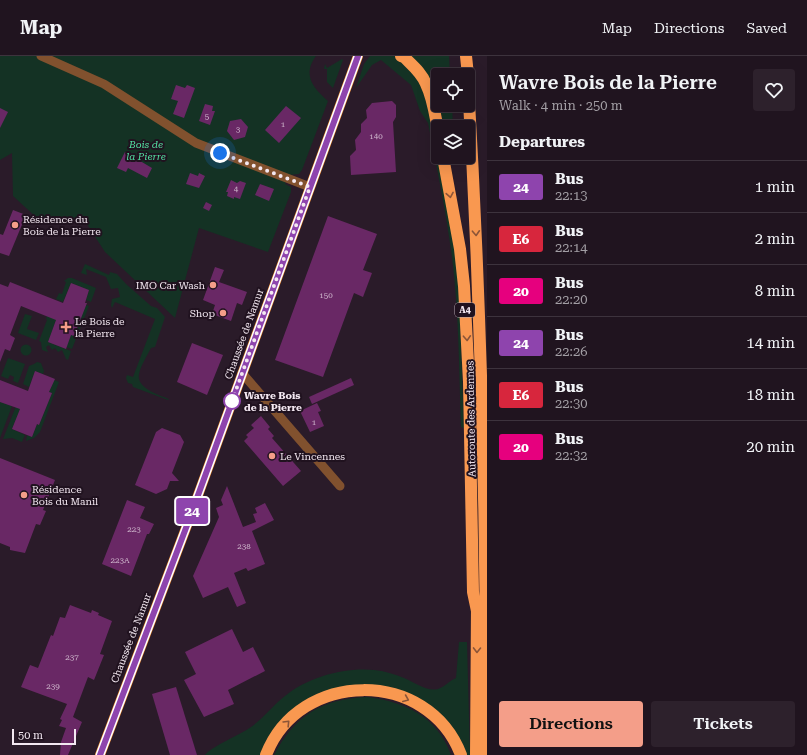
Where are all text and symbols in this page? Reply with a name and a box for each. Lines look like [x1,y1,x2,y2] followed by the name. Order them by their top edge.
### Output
[20,16,62,39] text: Map
[602,20,632,36] text: Map
[654,20,724,36] text: Directions
[746,20,787,36] text: Saved
[431,68,475,164] map controls
[431,68,475,112] button: locate
[753,69,795,111] button: heart
[499,71,717,94] text: Wavre Bois de la Pierre
[499,98,623,113] text: Walk · 4 min · 250 m
[205,112,210,121] house number: 5
[281,120,286,129] house number: 1
[431,120,475,164] button: layers
[236,125,241,134] house number: 3
[369,132,383,141] house number: 140
[499,133,585,151] text: Departures
[126,139,166,162] park label: Bois de la Pierre
[210,143,230,163] your location
[555,170,583,188] text: Bus
[755,178,795,196] text: 1 min
[513,179,529,195] text: 24
[234,185,239,194] house number: 4
[555,188,587,203] text: 22:13
[445,192,454,198] one-way arrow
[23,214,101,237] place label: Résidence du Bois de la Pierre
[10,220,20,230] marker: Résidence du Bois de la Pierre
[555,222,583,240] text: Bus
[472,230,480,236] one-way arrow
[755,230,795,248] text: 2 min
[513,231,529,247] text: E6
[555,240,587,255] text: 22:14
[555,274,583,292] text: Bus
[136,280,206,291] place label: IMO Car Wash
[208,280,218,290] marker: IMO Car Wash
[755,282,795,300] text: 8 min
[513,283,529,299] text: 20
[223,287,265,381] street label: Chaussée de Namur
[319,291,333,300] house number: 150
[555,292,587,307] text: 22:20
[455,303,475,317] road number: A4
[190,308,215,319] place label: Shop
[218,308,228,318] marker: Shop
[75,316,125,339] place label: Le Bois de la Pierre
[60,321,72,333] marker: Le Bois de la Pierre
[555,326,583,344] text: Bus
[746,334,795,352] text: 14 min
[463,335,471,341] one-way arrow
[513,335,529,351] text: 24
[555,344,587,359] text: 22:26
[464,361,478,477] street label: Autoroute des Ardennes
[555,378,583,396] text: Bus
[746,386,795,404] text: 18 min
[513,387,529,403] text: E6
[244,390,302,413] place label: Wavre Bois de la Pierre
[223,392,241,410] marker: Wavre Bois de la Pierre
[555,396,587,411] text: 22:30
[312,418,317,427] house number: 1
[555,430,583,448] text: Bus
[746,438,795,456] text: 20 min
[513,439,529,455] text: 20
[555,448,587,463] text: 22:32
[267,451,277,461] marker: Le Vincennes
[280,451,345,462] place label: Le Vincennes
[32,484,98,507] place label: Résidence Bois du Manil
[19,490,29,500] marker: Résidence Bois du Manil
[174,498,210,524] line badge: 24
[184,503,200,519] text: 24
[127,525,141,534] house number: 223
[237,542,251,551] house number: 238
[110,556,130,565] house number: 223A
[109,592,153,684] street label: Chaussée de Namur
[473,647,481,653] one-way arrow
[65,653,79,662] house number: 237
[46,682,60,691] house number: 239
[402,694,409,702] one-way arrow
[499,701,643,747] button: Directions
[651,701,795,747] button: Tickets
[282,720,290,728] one-way arrow
[12,727,76,746] scale bar
[18,729,43,742] text: 50 m

